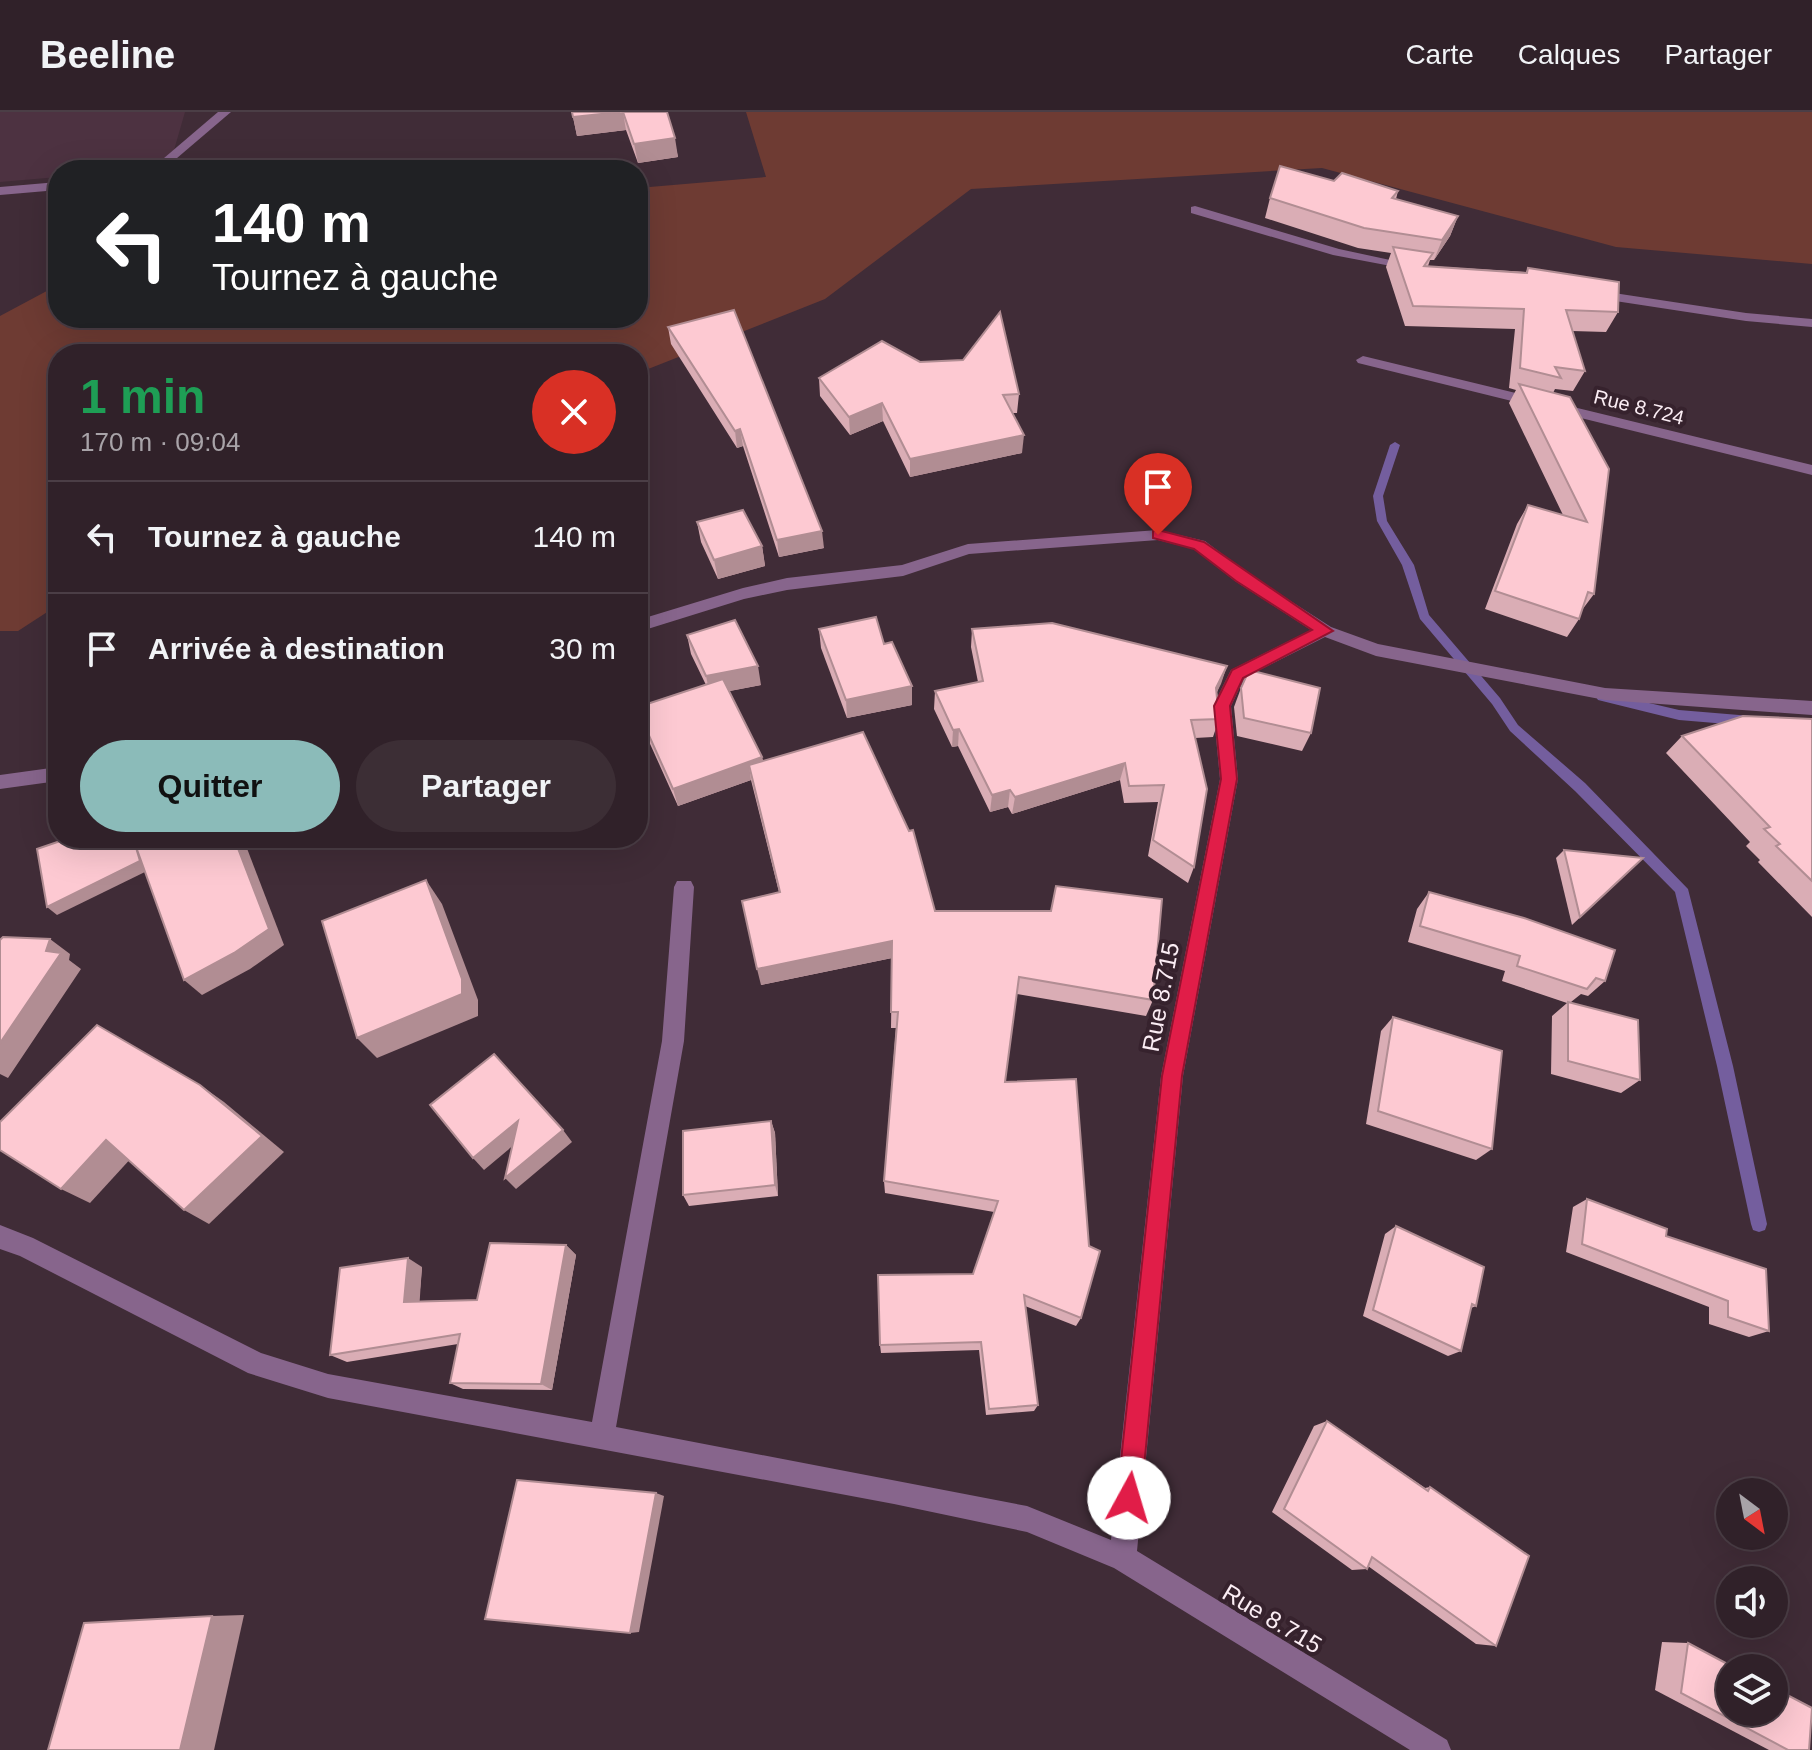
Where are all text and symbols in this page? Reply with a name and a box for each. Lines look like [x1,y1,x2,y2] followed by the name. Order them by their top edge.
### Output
[40,34,175,76] text: Beeline
[1405,39,1474,70] text: Carte
[1518,39,1621,70] text: Calques
[1665,39,1772,70] text: Partager
[212,191,371,254] text: 140 m
[80,192,184,296] icon: left
[212,257,498,298] text: Tournez à gauche
[80,370,205,423] text: 1 min
[532,370,616,454] button: close
[1592,385,1686,429] street label: Rue 8.724
[80,427,240,457] text: 170 m · 09:04
[1124,453,1192,535] pin
[1136,465,1180,509] icon: arrive
[80,515,124,559] icon: left
[148,520,401,553] text: Tournez à gauche
[533,520,616,553] text: 140 m
[80,627,124,671] icon: arrive
[148,632,445,665] text: Arrivée à destination
[549,632,616,665] text: 30 m
[80,740,340,832] button: Quitter
[356,740,616,832] button: Partager
[1137,940,1184,1054] street label: Rue 8.715
[1087,1456,1171,1540] position arrow
[1716,1478,1788,1550] north arrow
[1716,1478,1788,1726] map controls
[1716,1566,1788,1638] button: sound
[1218,1578,1327,1659] street label: Rue 8.715
[1716,1654,1788,1726] button: layers

